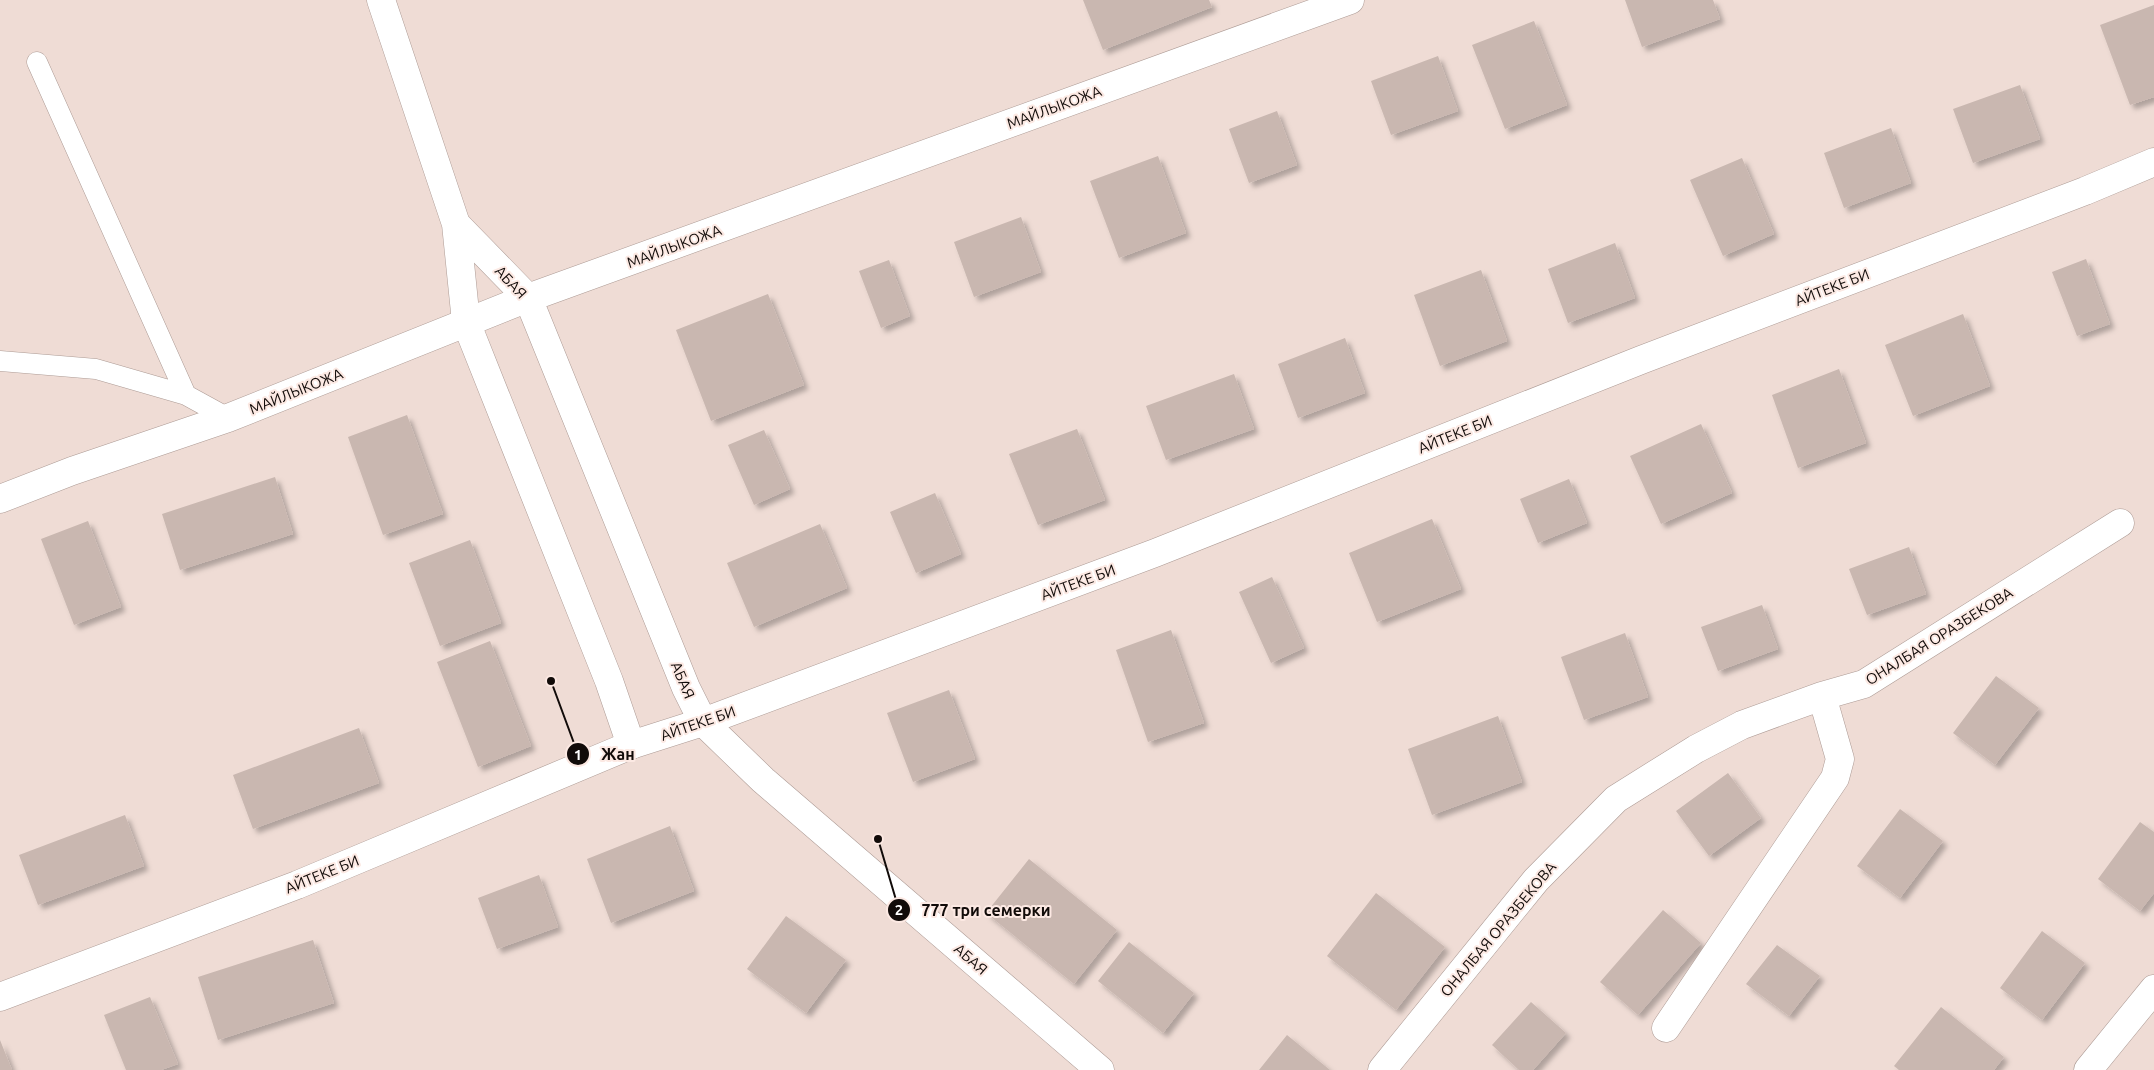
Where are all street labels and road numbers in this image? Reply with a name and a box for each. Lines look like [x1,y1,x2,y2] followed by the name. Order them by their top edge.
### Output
[1004,82,1104,132] street label: МАЙЛЫКОЖА
[624,221,724,271] street label: МАЙЛЫКОЖА
[492,262,530,302] street label: АБАЯ
[1792,265,1872,309] street label: АЙТЕКЕ БИ
[247,364,346,418] street label: МАЙЛЫКОЖА
[1416,411,1494,457] street label: АЙТЕКЕ БИ
[1038,561,1118,603] street label: АЙТЕКЕ БИ
[1862,584,2016,688] street label: ОНАЛБАЯ ОРАЗБЕКОВА
[668,659,698,701] street label: АБАЯ
[658,702,738,744] street label: АЙТЕКЕ БИ
[283,851,361,897] street label: АЙТЕКЕ БИ
[1437,858,1559,1000] street label: ОНАЛБАЯ ОРАЗБЕКОВА
[951,940,991,978] street label: АБАЯ

